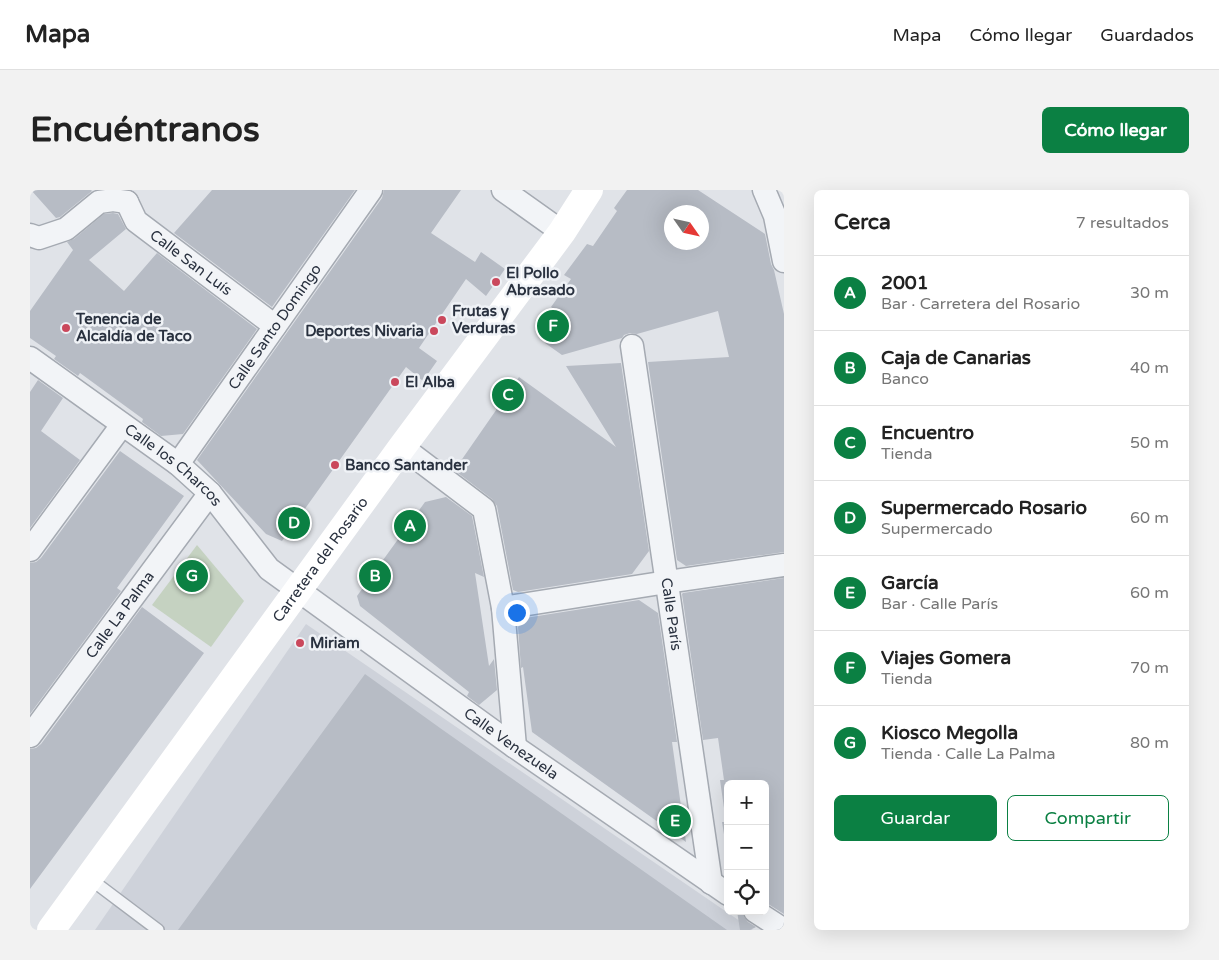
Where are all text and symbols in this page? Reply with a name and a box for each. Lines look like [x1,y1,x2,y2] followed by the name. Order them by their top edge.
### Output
[25,20,90,49] text: Mapa
[892,24,941,46] text: Mapa
[969,24,1072,46] text: Cómo llegar
[1100,24,1194,46] text: Guardados
[1042,107,1189,153] button: Cómo llegar
[30,109,260,151] text: Encuéntranos
[664,205,709,250] north arrow
[834,210,891,235] text: Cerca
[1076,213,1169,233] text: 7 resultados
[146,226,236,299] street label: Calle San Luís
[224,260,325,393] street label: Calle Santo Domingo
[506,264,575,299] place label: El Pollo Abrasado
[881,272,929,294] text: 2001
[490,276,502,288] marker: El Pollo Abrasado
[844,283,856,303] text: A
[1130,283,1169,303] text: 30 m
[881,294,1080,314] text: Bar · Carretera del Rosario
[452,302,516,337] place label: Frutas y Verduras
[537,307,569,345] pin: F
[75,310,192,345] place label: Tenencia de Alcaldía de Taco
[436,314,448,326] marker: Frutas y Verduras
[60,322,72,334] marker: Tenencia de Alcaldía de Taco
[305,322,424,341] place label: Deportes Nivaria
[428,325,440,337] marker: Deportes Nivaria
[881,347,1031,369] text: Caja de Canarias
[844,358,856,378] text: B
[1130,358,1169,378] text: 40 m
[881,369,929,389] text: Banco
[405,373,455,391] place label: El Alba
[389,376,401,388] marker: El Alba
[492,376,524,414] pin: C
[121,420,226,510] street label: Calle los Charcos
[881,422,974,444] text: Encuentro
[844,433,856,453] text: C
[1130,433,1169,453] text: 50 m
[881,444,932,464] text: Tienda
[345,456,468,474] place label: Banco Santander
[329,459,341,471] marker: Banco Santander
[269,493,372,626] street label: Carretera del Rosario
[881,497,1087,519] text: Supermercado Rosario
[278,504,310,542] pin: D
[394,507,426,545] pin: A
[844,508,856,528] text: D
[1130,508,1169,528] text: 60 m
[881,519,993,539] text: Supermercado
[176,557,208,595] pin: G
[359,557,391,595] pin: B
[82,568,158,662] street label: Calle La Palma
[881,572,939,594] text: García
[657,576,686,652] street label: Calle París
[845,583,855,603] text: E
[1130,583,1169,603] text: 60 m
[881,594,998,614] text: Bar · Calle París
[504,600,530,626] your location
[310,634,360,652] place label: Miriam
[294,637,306,649] marker: Miriam
[881,647,1011,669] text: Viajes Gomera
[845,658,855,678] text: F
[1130,658,1169,678] text: 70 m
[881,669,932,689] text: Tienda
[460,704,562,783] street label: Calle Venezuela
[881,722,1018,744] text: Kiosco Megolla
[844,733,856,753] text: G
[1130,733,1169,753] text: 80 m
[881,744,1056,764] text: Tienda · Calle La Palma
[724,780,769,915] map controls
[724,780,769,825] button: +
[834,795,997,841] button: Guardar
[1007,795,1169,841] button: Compartir
[659,802,691,840] pin: E
[724,825,769,870] button: −
[724,870,769,915] button: locate

